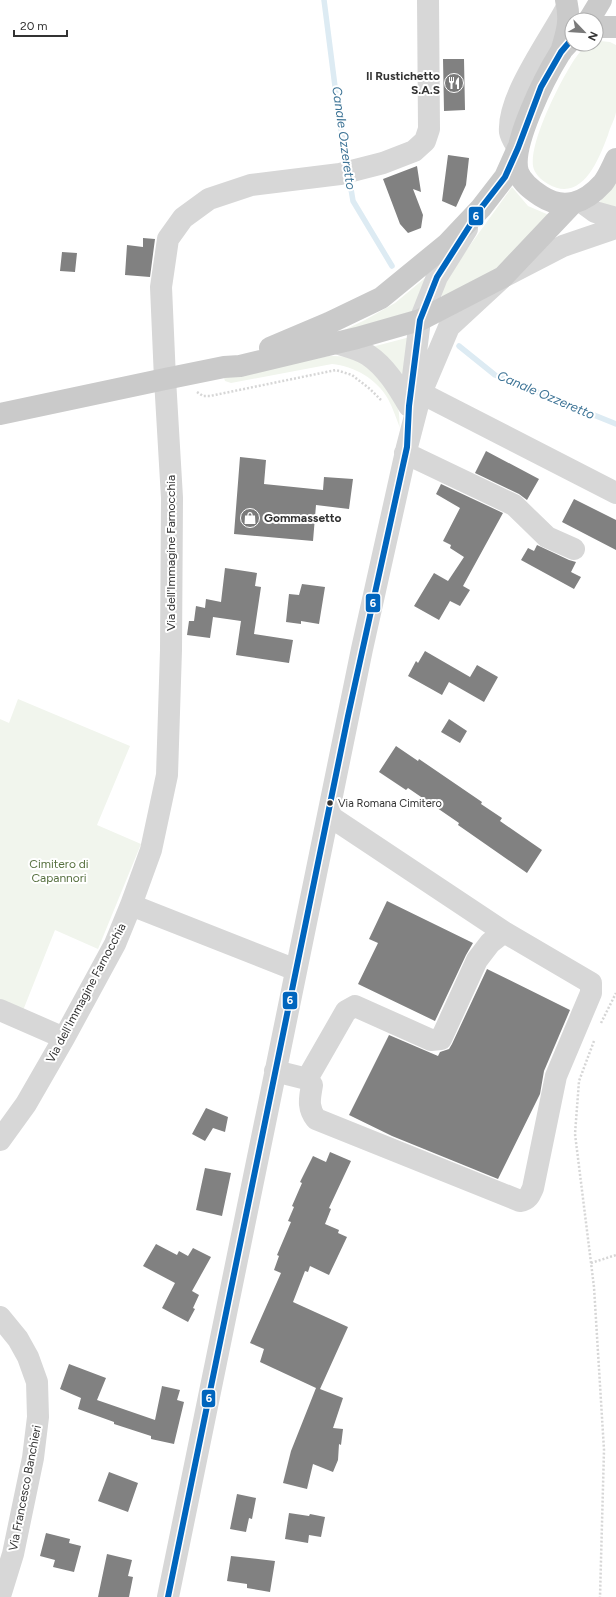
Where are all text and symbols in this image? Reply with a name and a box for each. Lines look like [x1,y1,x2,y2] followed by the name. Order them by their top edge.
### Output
[14,12,67,38] scale bar
[564,12,604,52] north arrow
[20,19,48,33] text: 20 m
[585,29,600,43] text: N
[366,69,440,97] place label: Il Rustichetto S.A.S
[443,72,465,94] restaurant icon: Il Rustichetto S.A.S
[329,85,359,191] water label: Canale Ozzeretto
[468,206,484,226] line badge: 6
[473,210,480,223] text: 6
[495,368,597,422] water label: Canale Ozzeretto
[164,475,178,631] street label: Via dell'Immagine Farnocchia
[239,507,261,529] shop icon: Gommassetto
[264,511,342,525] place label: Gommassetto
[365,593,381,613] line badge: 6
[370,597,377,610] text: 6
[338,797,442,810] place label: Via Romana Cimitero
[325,798,335,808] marker: Via Romana Cimitero
[29,857,89,885] park label: Cimitero di Capannori
[43,921,129,1065] street label: Via dell'Immagine Farnocchia
[282,991,298,1010] line badge: 6
[287,994,294,1007] text: 6
[201,1389,216,1408] line badge: 6
[206,1392,213,1405] text: 6
[6,1424,44,1552] street label: Via Francesco Banchieri

